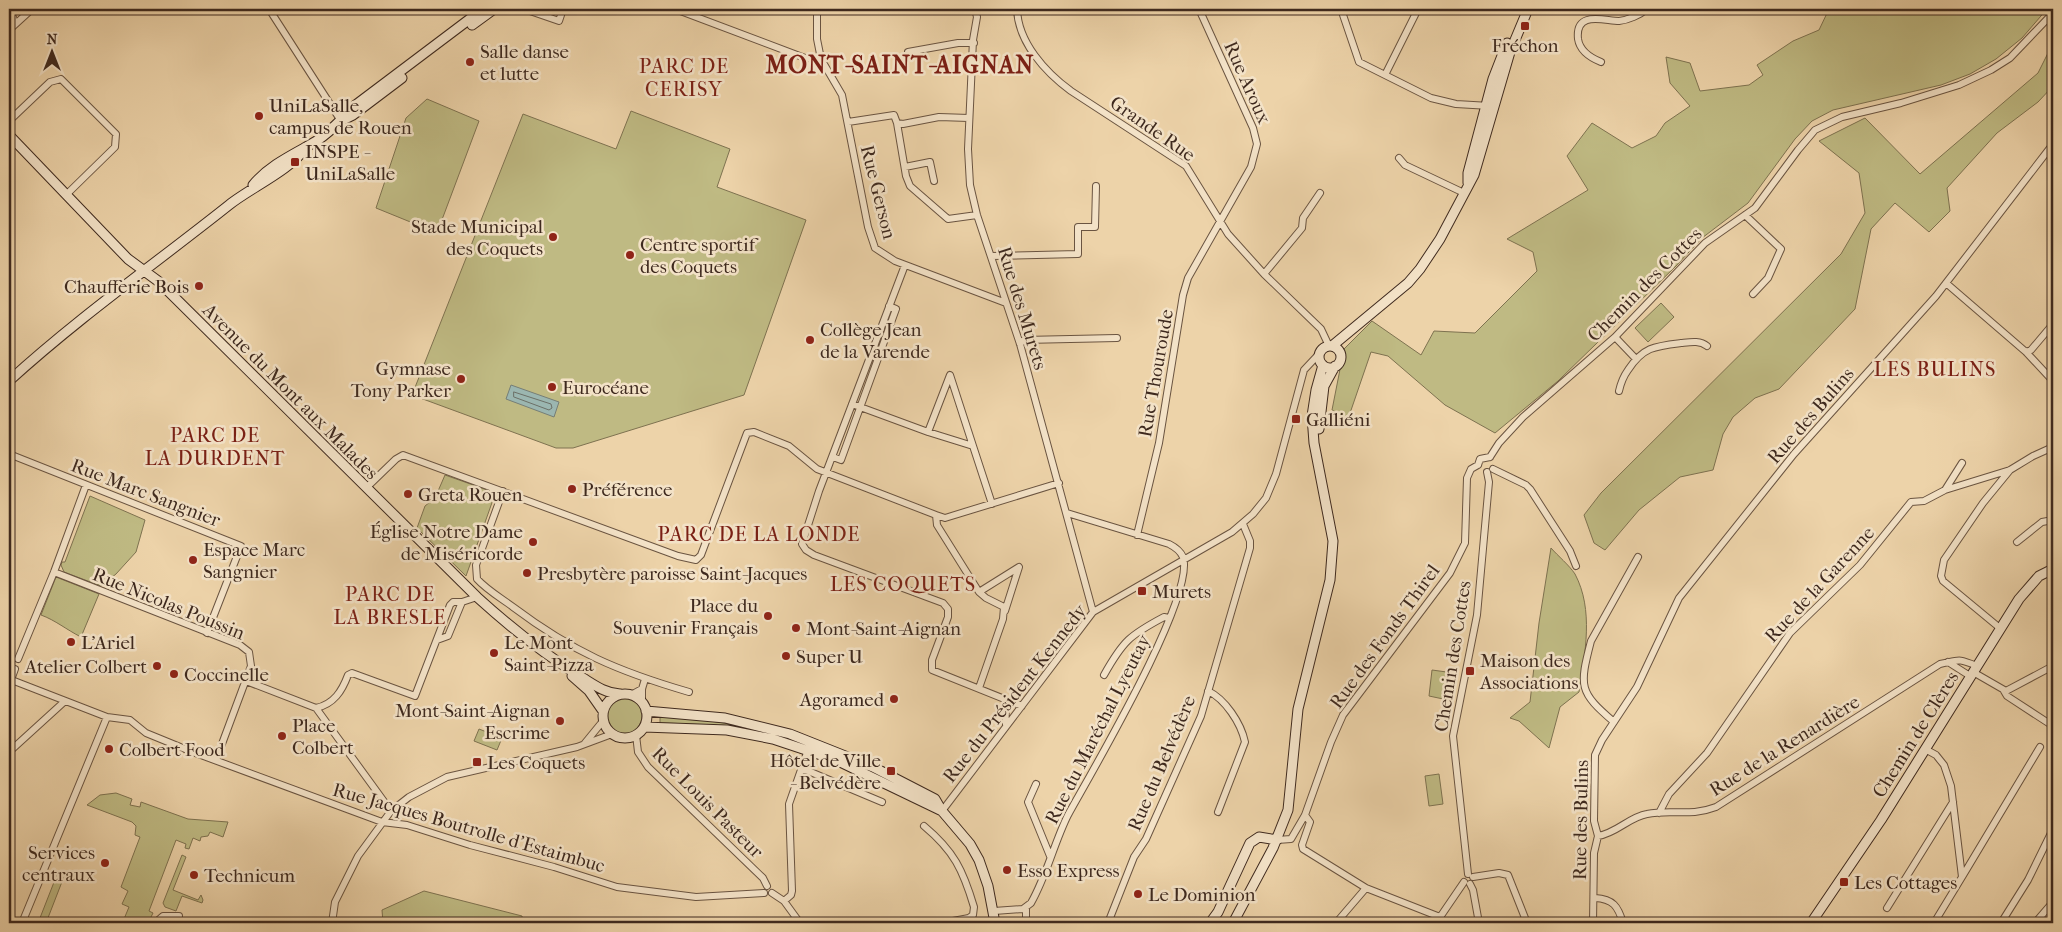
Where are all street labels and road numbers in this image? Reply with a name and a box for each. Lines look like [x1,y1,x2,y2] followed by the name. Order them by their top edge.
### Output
[1219,38,1275,127] street label: Rue Aroux
[1106,92,1199,166] street label: Grande Rue
[856,143,900,242] street label: Rue Gerson
[1583,223,1706,346] street label: Chemin des Cottes
[993,244,1051,372] street label: Rue des Murets
[197,299,383,484] street label: Avenue du Mont aux Malades
[1134,308,1178,439] street label: Rue Thouroude
[1763,363,1859,468] street label: Rue des Bulins
[68,454,224,532] street label: Rue Marc Sangnier
[1760,522,1879,647] street label: Rue de la Garenne
[1325,560,1444,713] street label: Rue des Fonds Thirel
[89,563,248,645] street label: Rue Nicolas Poussin
[1430,579,1476,733] street label: Chemin des Cottes
[938,599,1092,787] street label: Rue du Président Kennedy
[1041,630,1156,828] street label: Rue du Maréchal Lyeutay
[1868,667,1964,802] street label: Chemin de Clères
[1705,691,1864,801] street label: Rue de la Renardière
[1123,692,1200,834] street label: Rue du Belvédère
[647,743,768,864] street label: Rue Louis Pasteur
[1569,760,1593,880] street label: Rue des Bulins
[330,779,607,877] street label: Rue Jacques Boutrolle d'Estaimbuc

